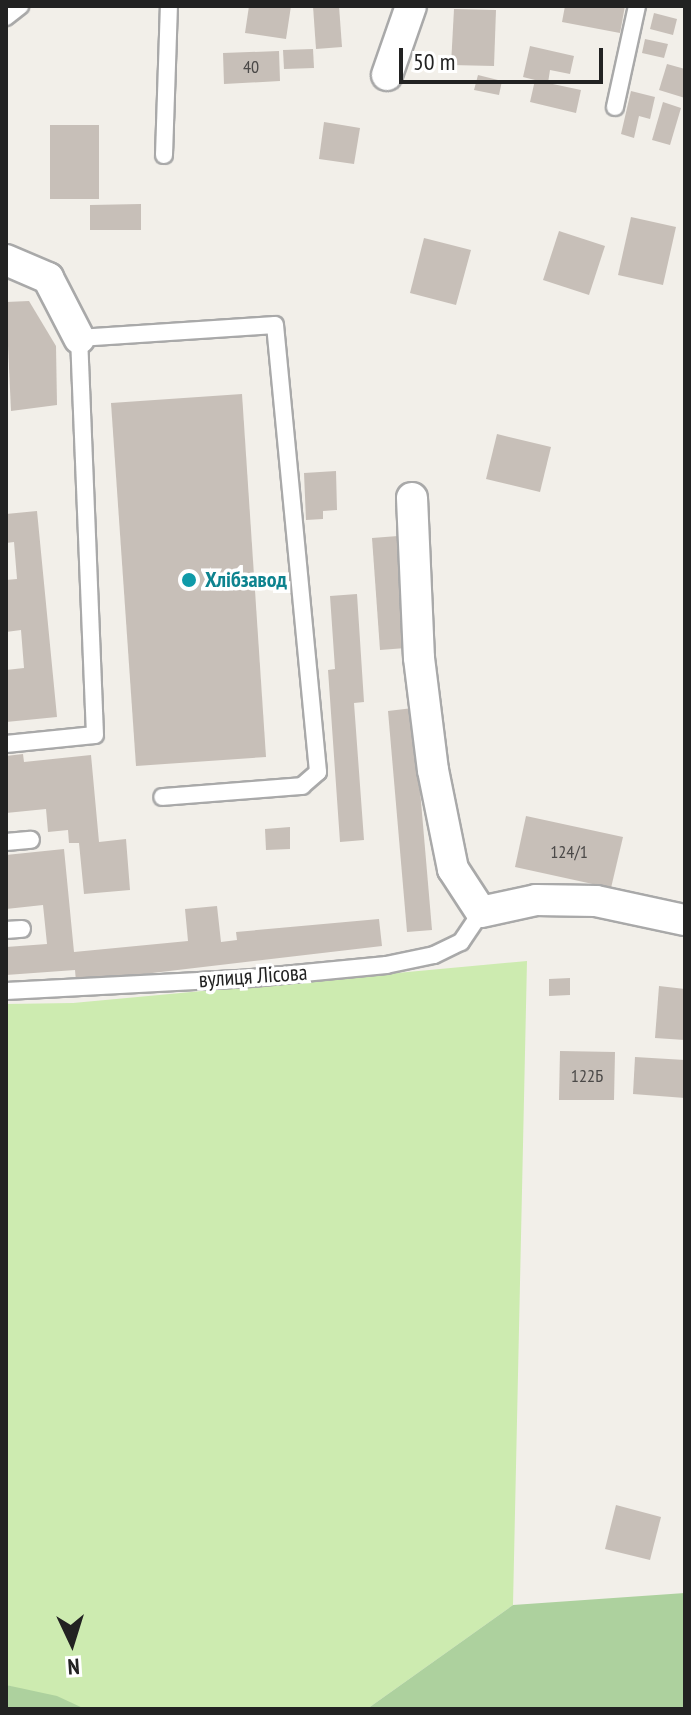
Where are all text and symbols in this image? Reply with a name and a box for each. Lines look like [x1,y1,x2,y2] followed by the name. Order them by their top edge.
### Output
[403,32,607,82] scale bar
[413,46,455,77] text: 50 m
[243,56,259,78] house number: 40
[205,567,287,593] place label: Хлібзавод
[180,571,198,589] marker: Хлібзавод
[550,841,588,863] house number: 124/1
[198,959,308,993] street label: вулиця Лісова
[571,1065,603,1087] house number: 122Б
[32,1603,112,1683] north arrow
[67,1653,81,1681] text: N

